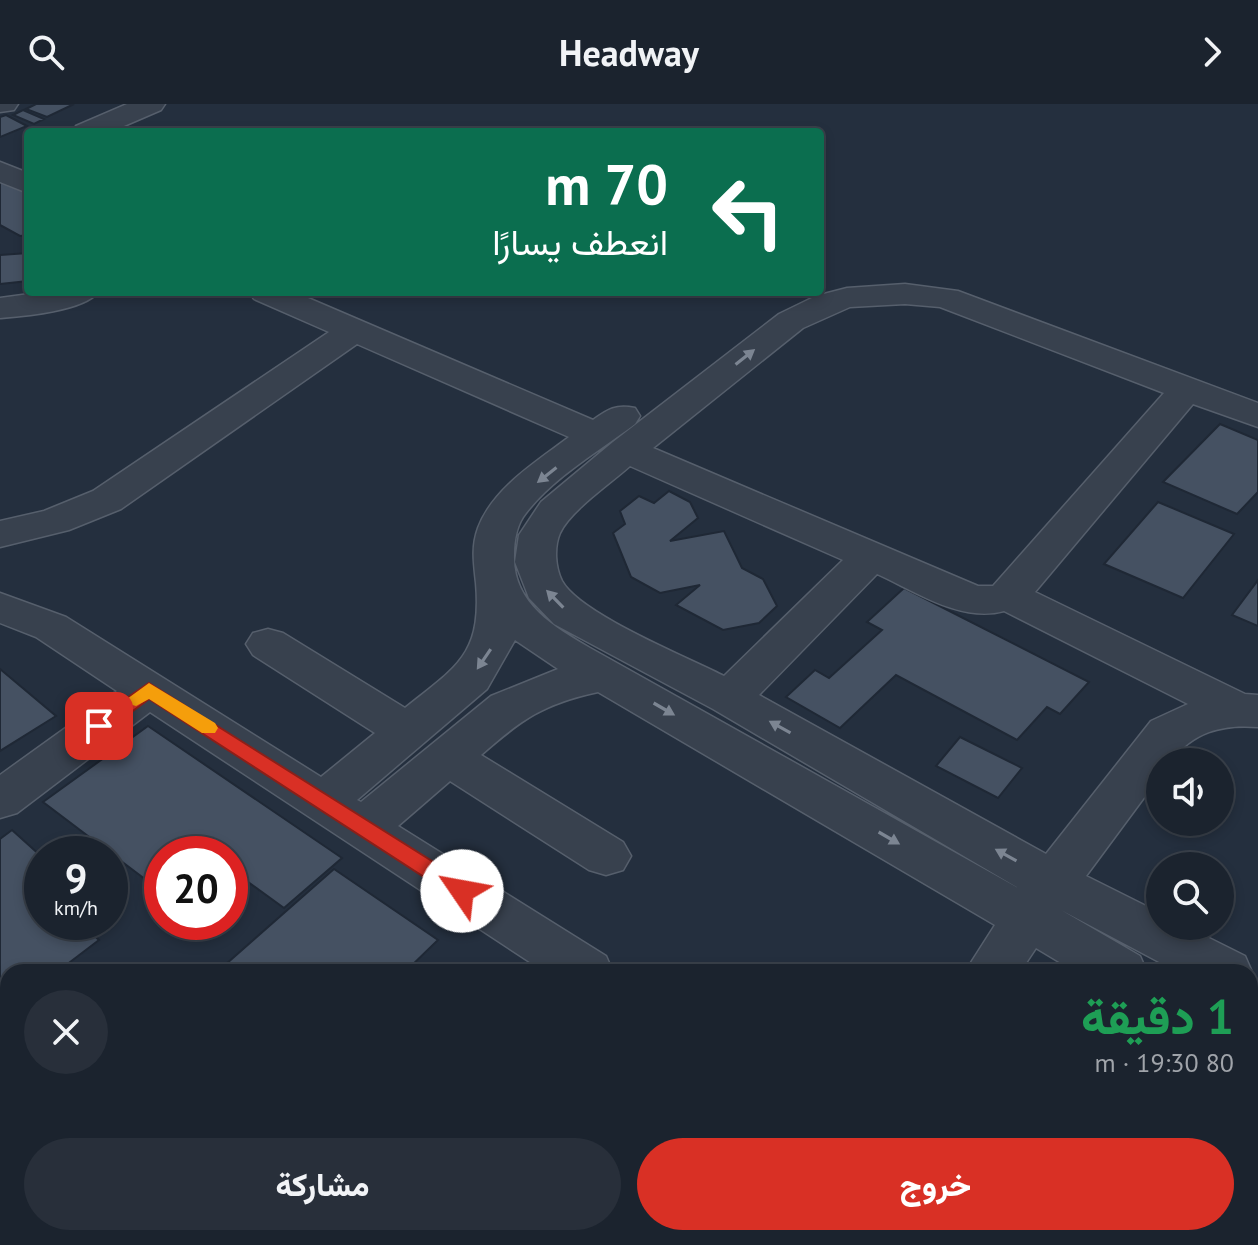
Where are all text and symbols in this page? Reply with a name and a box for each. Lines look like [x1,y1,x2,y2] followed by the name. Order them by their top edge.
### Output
[559,29,699,76] text: Headway
[24,30,68,74] icon: search
[1190,30,1234,74] icon: forward
[545,148,668,220] text: 70 m
[696,160,800,264] icon: left
[492,218,668,265] text: انعطف يسارًا
[735,349,755,365] one-way arrow
[537,467,557,483] one-way arrow
[546,590,564,609] one-way arrow
[477,649,492,670] one-way arrow
[65,692,133,760] pin
[652,702,675,716] one-way arrow
[77,704,121,748] icon: arrive
[769,720,791,734] one-way arrow
[1146,748,1234,940] map controls
[1146,748,1234,836] button: sound
[878,831,900,845] one-way arrow
[144,836,248,940] speed limit sign: 20
[995,848,1018,862] one-way arrow
[420,849,504,933] position arrow
[65,852,87,904] text: 9
[1146,852,1234,940] button: search
[54,895,98,921] text: km/h
[1081,985,1234,1047] text: 1 دقيقة
[24,990,108,1074] button: close
[1094,1046,1234,1079] text: 80 m · 19:30
[24,1138,621,1230] button: مشاركة
[637,1138,1234,1230] button: خروج

